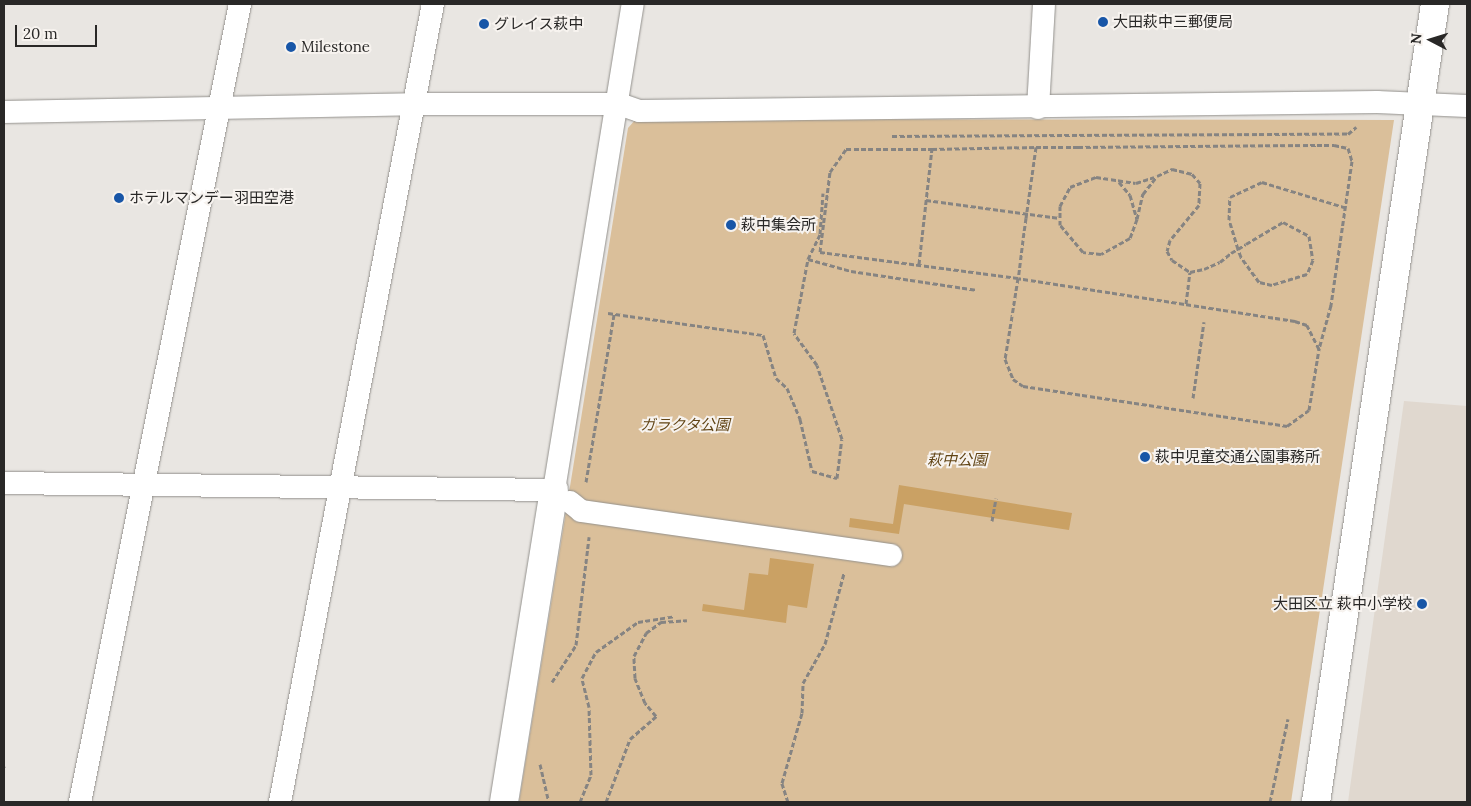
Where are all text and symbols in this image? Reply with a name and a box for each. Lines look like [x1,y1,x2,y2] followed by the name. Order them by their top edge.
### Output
[1113,13,1233,31] place label: 大田萩中三郵便局
[18,15,100,47] scale bar
[494,15,584,33] place label: グレイス萩中
[1406,15,1456,65] north arrow
[1097,16,1109,28] marker: 大田萩中三郵便局
[478,18,490,30] marker: グレイス萩中
[23,24,58,43] text: 20 m
[1407,33,1425,45] text: N
[301,38,370,56] place label: Milestone
[285,41,297,53] marker: Milestone
[129,189,294,207] place label: ホテルマンデー羽田空港
[113,192,125,204] marker: ホテルマンデー羽田空港
[741,216,816,234] place label: 萩中集会所
[725,219,737,231] marker: 萩中集会所
[640,416,730,434] park label: ガラクタ公園
[1155,448,1320,466] place label: 萩中児童交通公園事務所
[927,451,987,469] park label: 萩中公園
[1139,451,1151,463] marker: 萩中児童交通公園事務所
[1273,595,1412,613] place label: 大田区立 萩中小学校
[1416,598,1428,610] marker: 大田区立 萩中小学校

